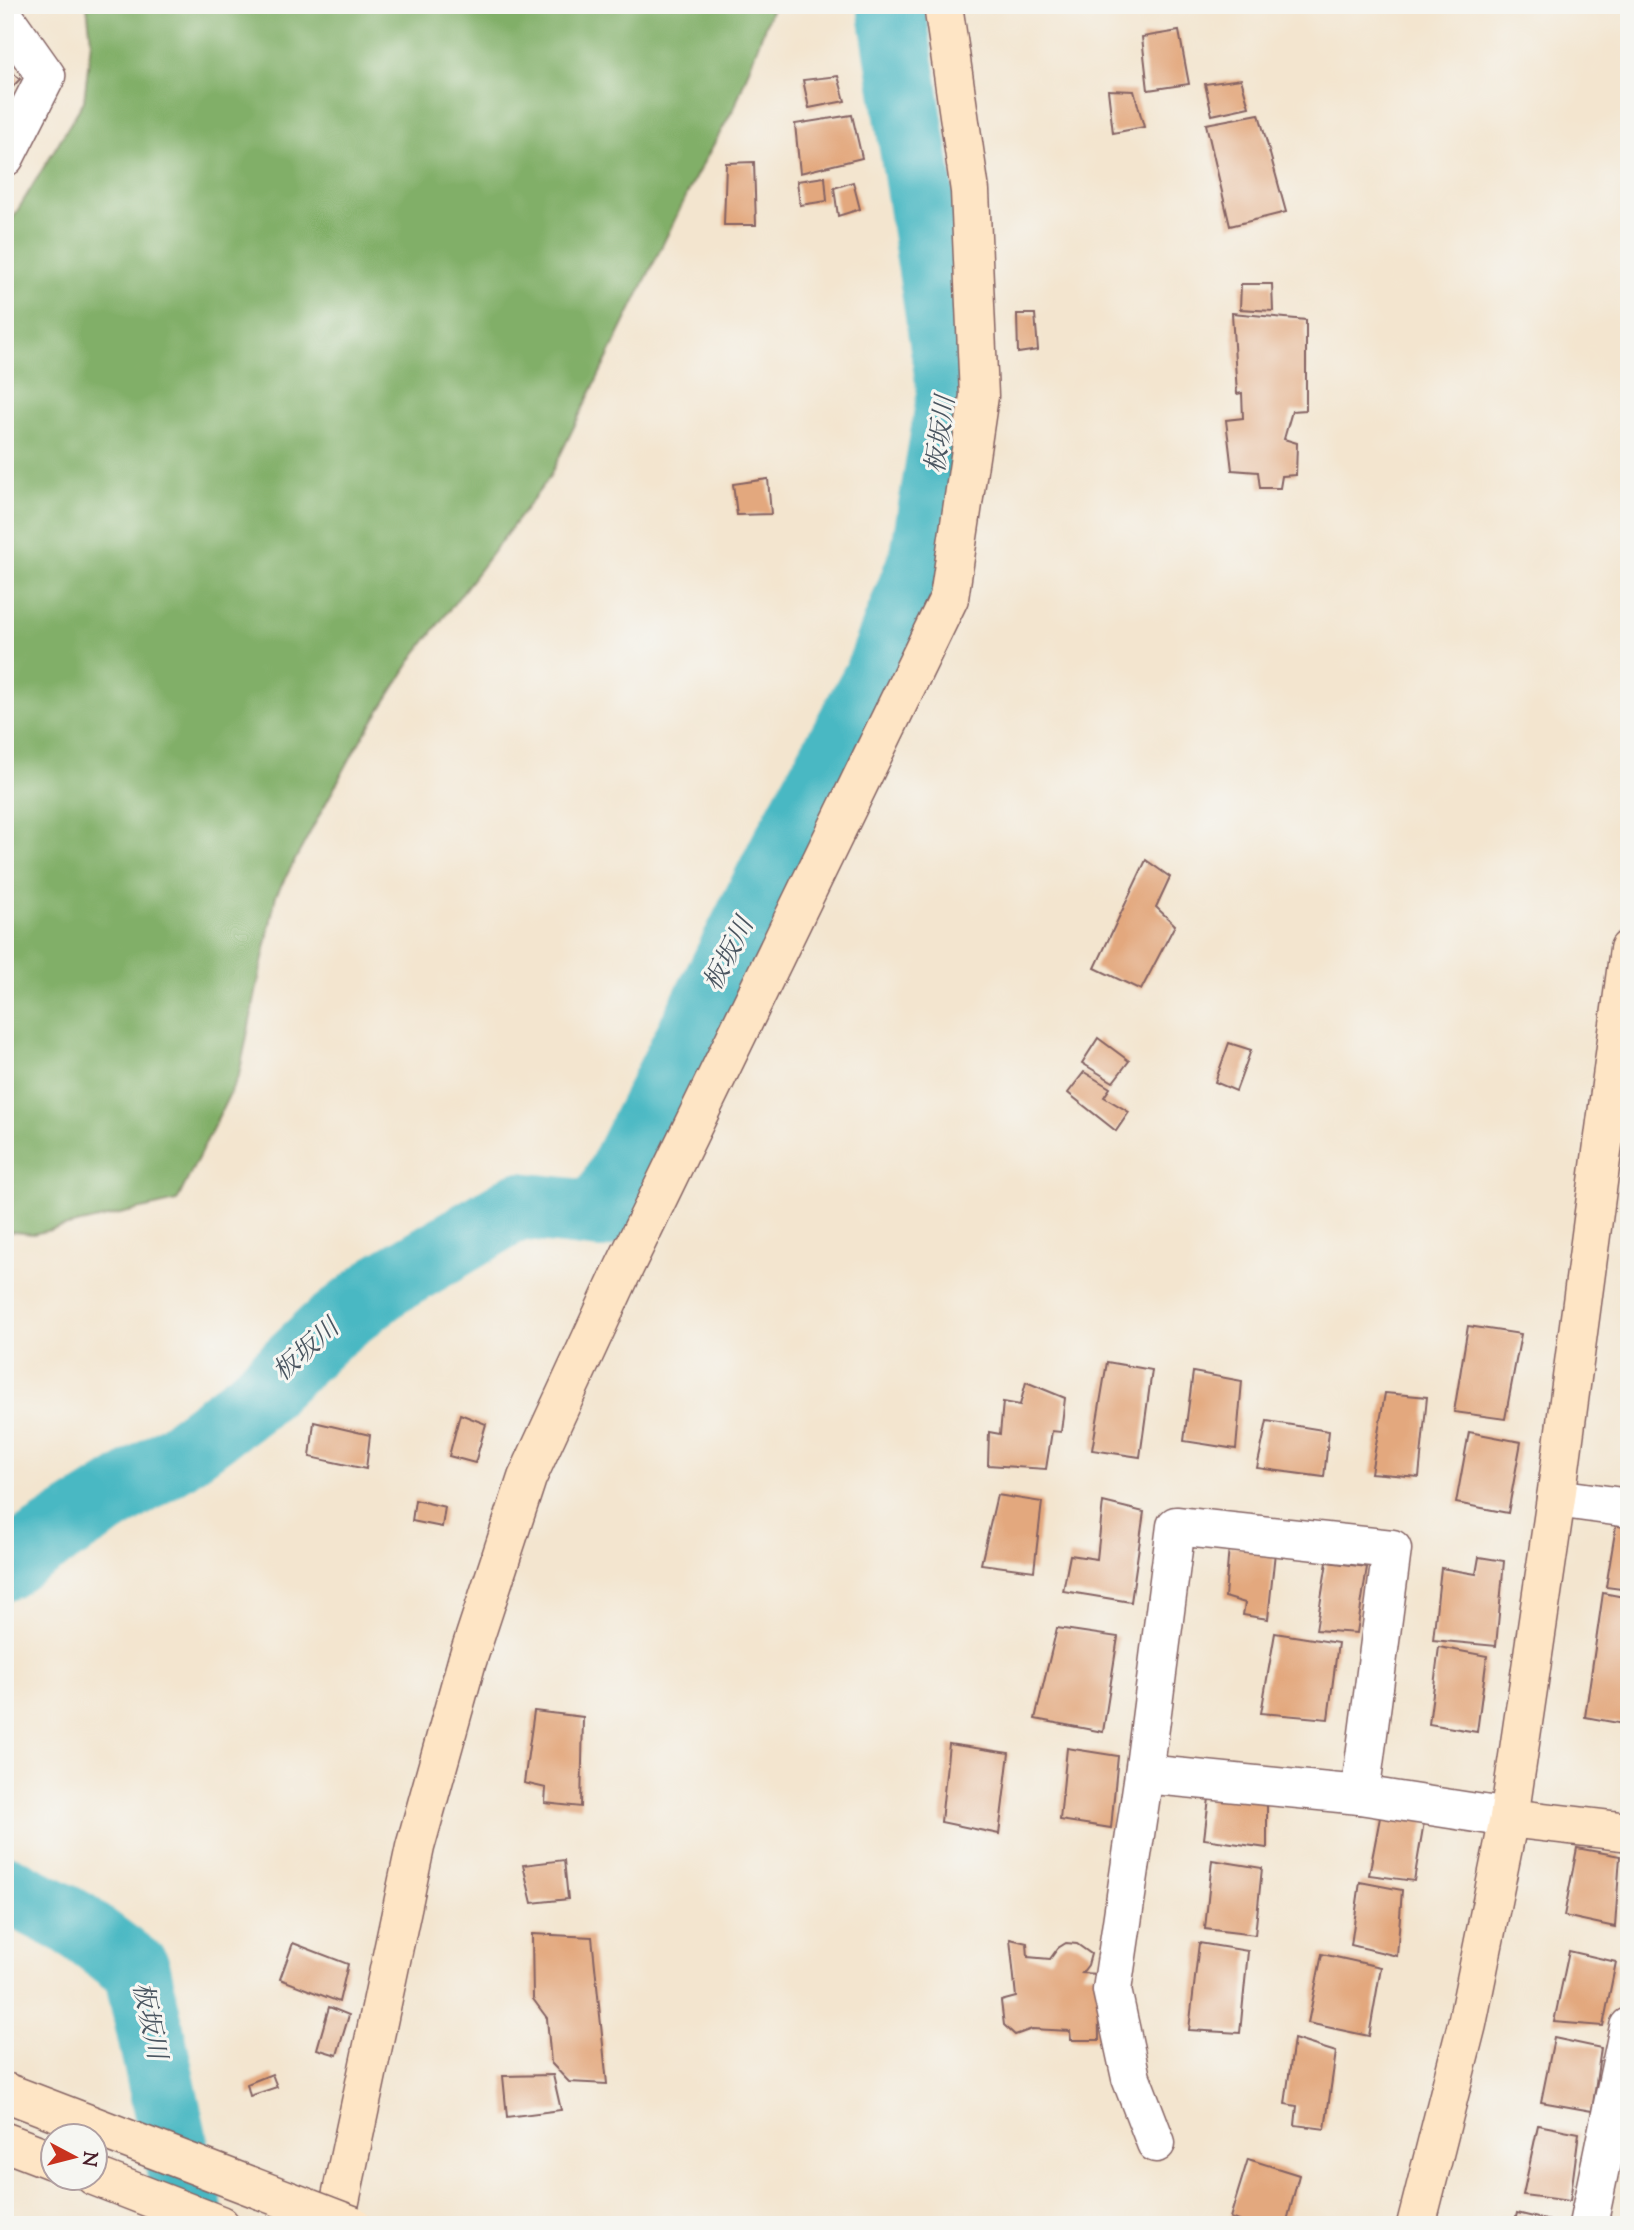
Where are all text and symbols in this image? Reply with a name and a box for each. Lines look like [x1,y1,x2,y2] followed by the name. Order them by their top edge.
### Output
[918,391,966,476] water label: 板坂川
[696,909,766,998] water label: 板坂川
[266,1309,351,1391] water label: 板坂川
[122,1979,175,2066] water label: 板坂川
[38,2122,108,2192] north arrow
[74,2150,103,2168] text: N

